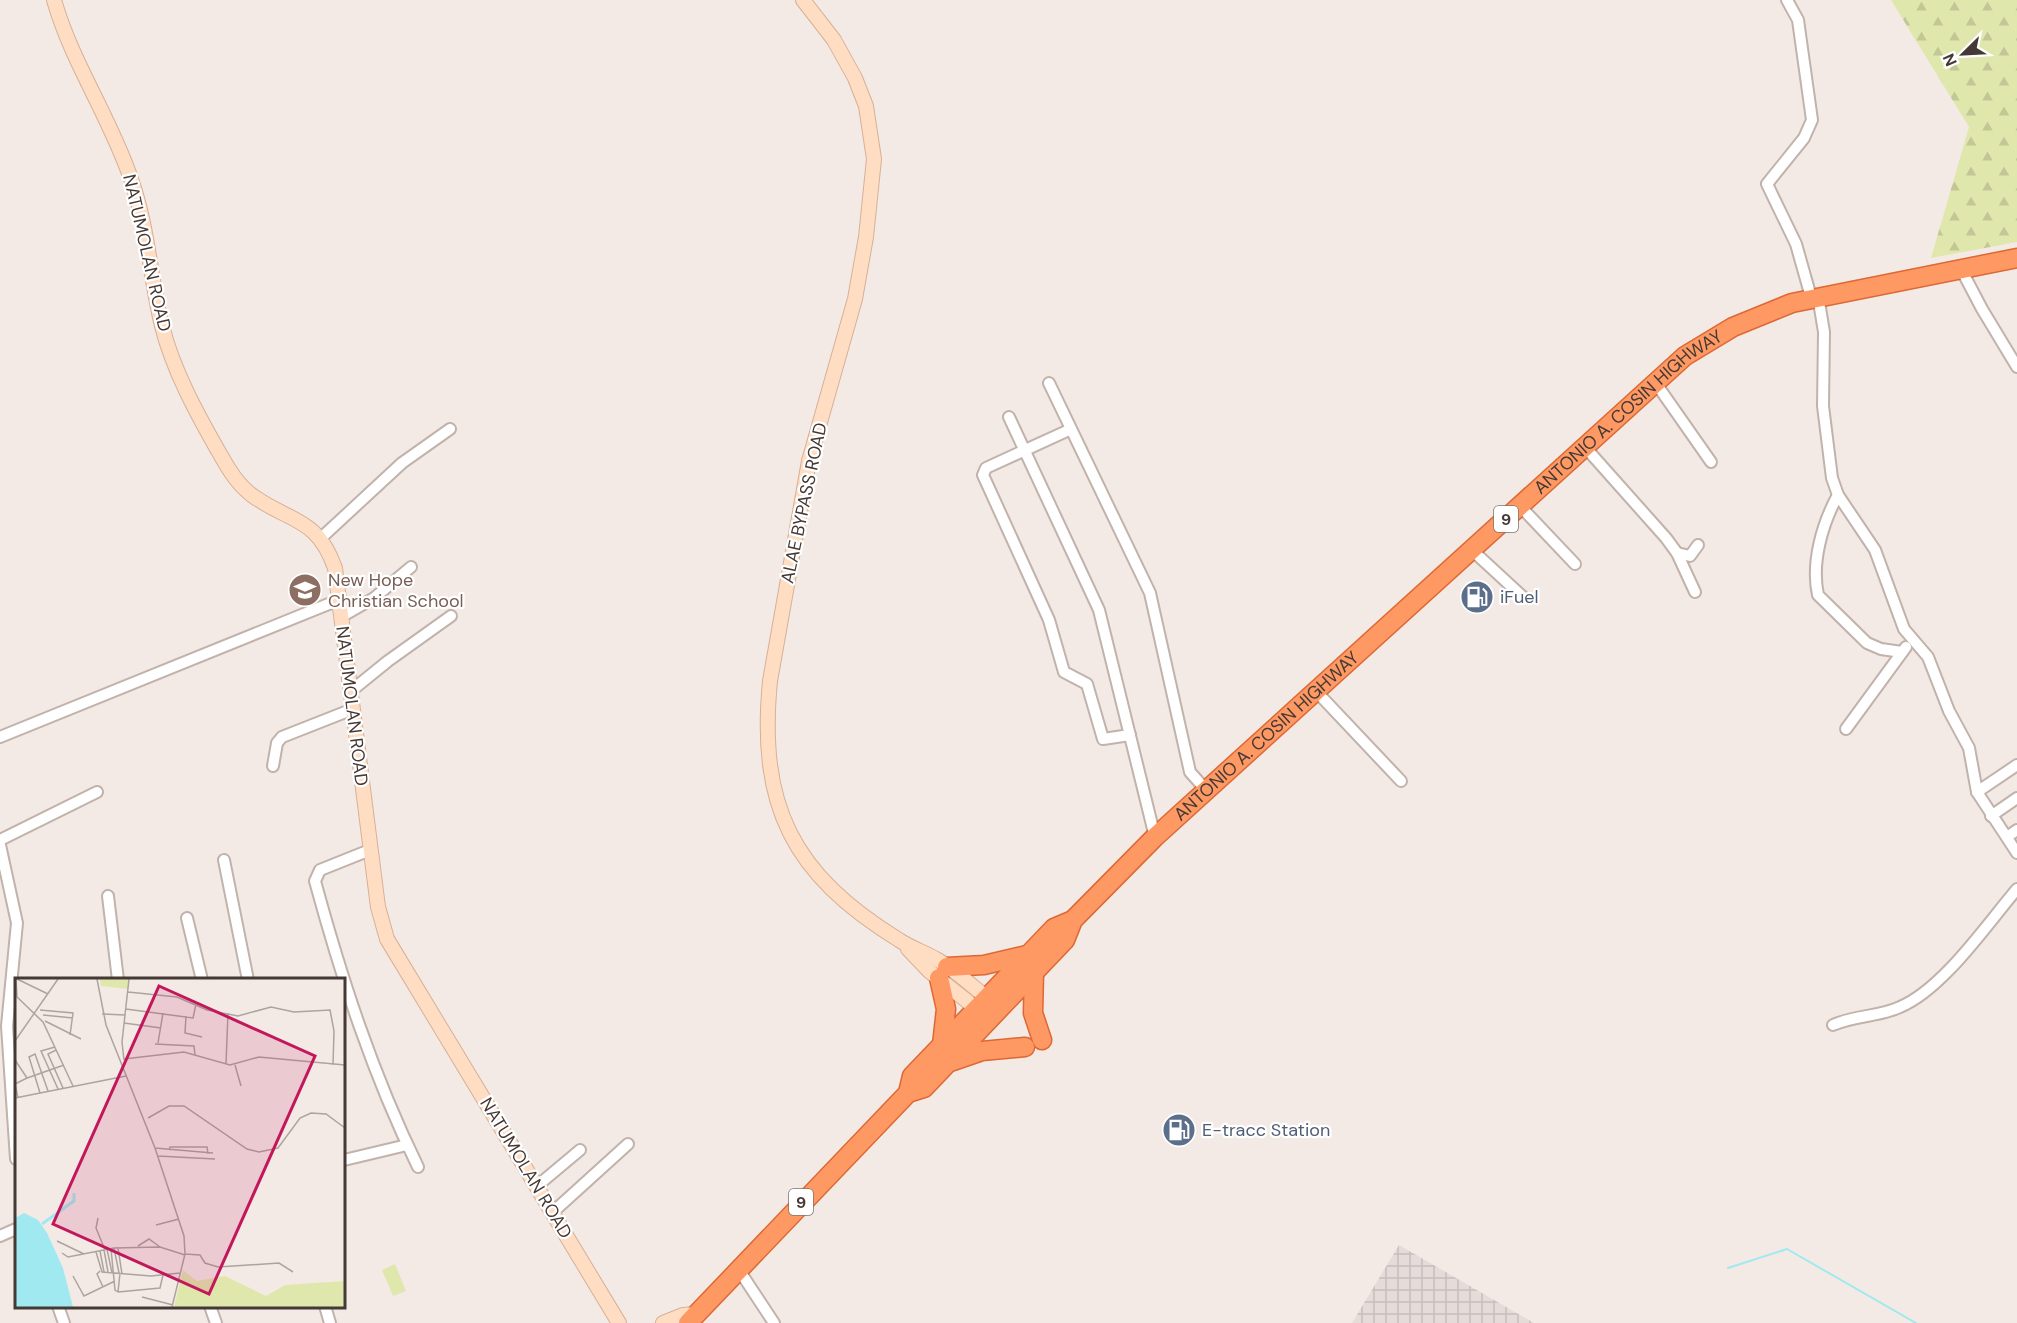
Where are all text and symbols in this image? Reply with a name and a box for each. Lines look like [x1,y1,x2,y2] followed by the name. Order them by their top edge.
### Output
[1933,24,1993,84] north arrow
[1938,50,1962,69] text: N
[117,172,177,334] street label: NATUMOLAN ROAD
[1529,324,1727,500] street label: ANTONIO A. COSIN HIGHWAY
[775,420,833,586] street label: ALAE BYPASS ROAD
[1494,506,1518,532] road number: 9
[328,568,464,613] place label: New Hope Christian School
[287,572,323,608] school or university icon: New Hope Christian School
[1459,579,1495,615] fuel station icon: iFuel
[1500,585,1539,609] place label: iFuel
[330,625,374,787] street label: NATUMOLAN ROAD
[1169,645,1364,826] street label: ANTONIO A. COSIN HIGHWAY
[15,978,345,1308] inset map
[474,1093,578,1243] street label: NATUMOLAN ROAD
[1161,1112,1197,1148] fuel station icon: E-tracc Station
[1202,1118,1330,1142] place label: E-tracc Station
[789,1189,813,1215] road number: 9

